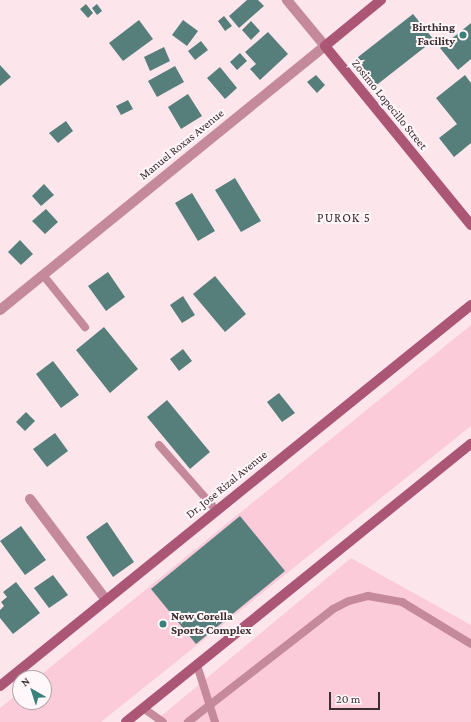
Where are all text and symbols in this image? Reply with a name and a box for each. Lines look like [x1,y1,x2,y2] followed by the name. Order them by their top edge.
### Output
[412,21,455,49] place label: Birthing Facility
[458,30,468,40] marker: Birthing Facility
[348,57,430,153] street label: Zosimo Lopecillo Street
[137,106,227,184] street label: Manuel Roxas Avenue
[317,210,371,226] district label: PUROK 5
[184,448,270,522] street label: Dr. Jose Rizal Avenue
[171,610,251,638] place label: New Corella Sports Complex
[158,619,168,629] marker: New Corella Sports Complex
[12,670,52,710] north arrow
[18,674,32,688] text: N
[331,684,382,710] scale bar
[336,692,360,706] text: 20 m

